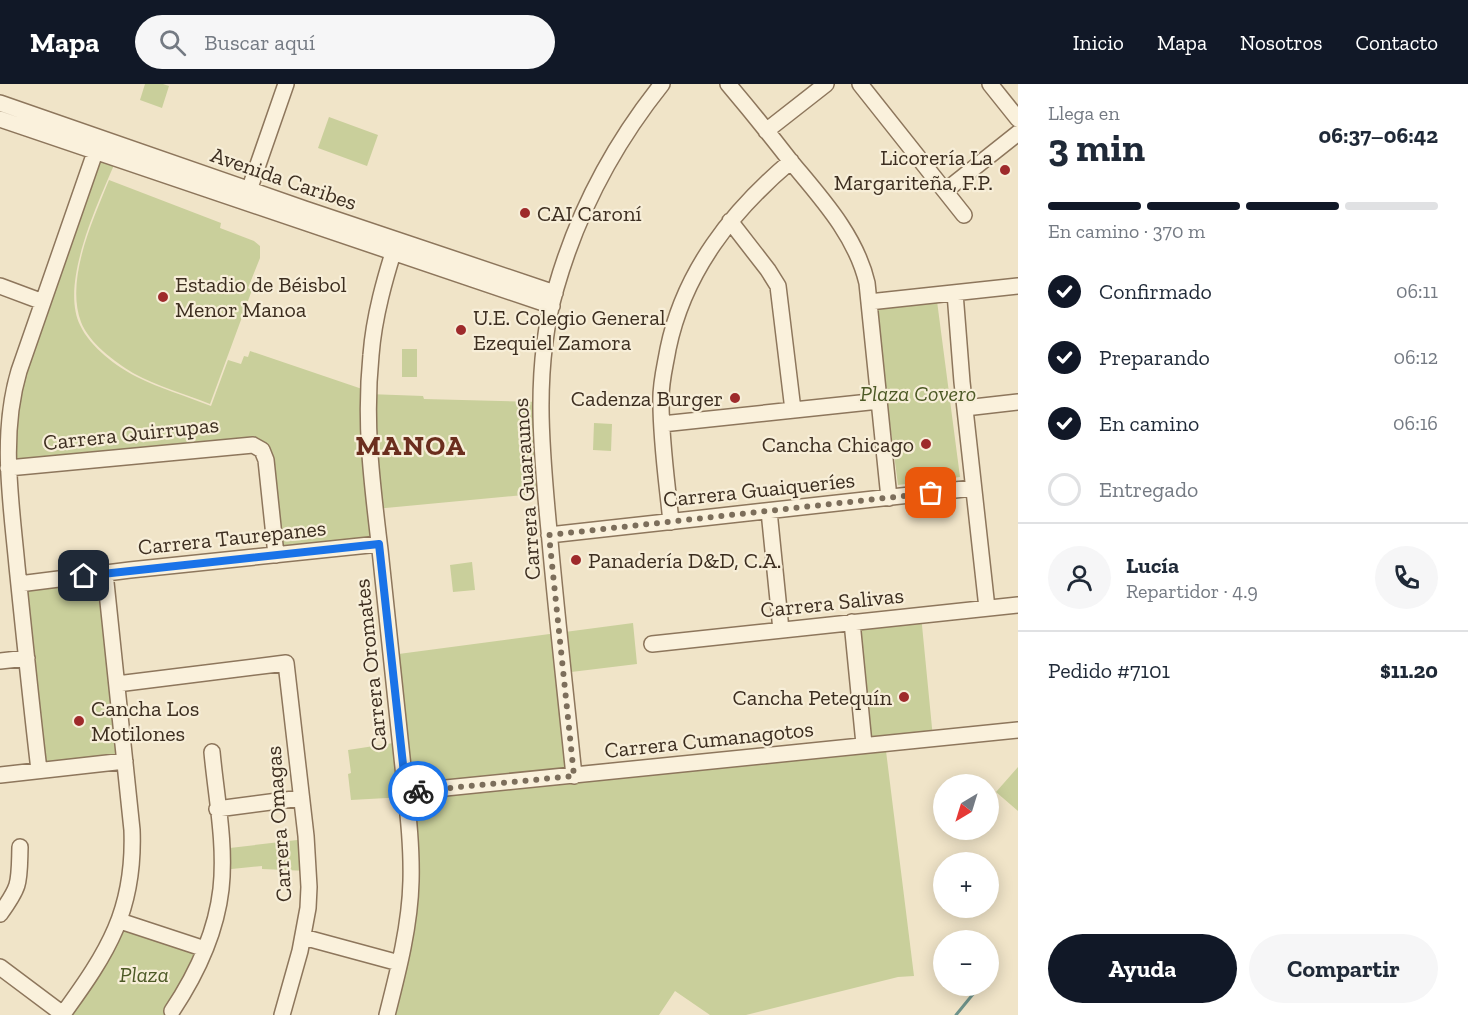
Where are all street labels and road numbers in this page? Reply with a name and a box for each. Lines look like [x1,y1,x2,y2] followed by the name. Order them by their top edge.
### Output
[207,141,360,216] street label: Avenida Caribes
[507,397,546,581] street label: Carrera Guaraunos
[42,411,220,456] street label: Carrera Quirrupas
[662,466,856,513] street label: Carrera Guaiqueríes
[137,514,327,561] street label: Carrera Taurepanes
[348,578,393,752] street label: Carrera Oromates
[759,582,905,623] street label: Carrera Salivas
[603,715,815,764] street label: Carrera Cumanagotos
[260,745,297,903] street label: Carrera Omagas

